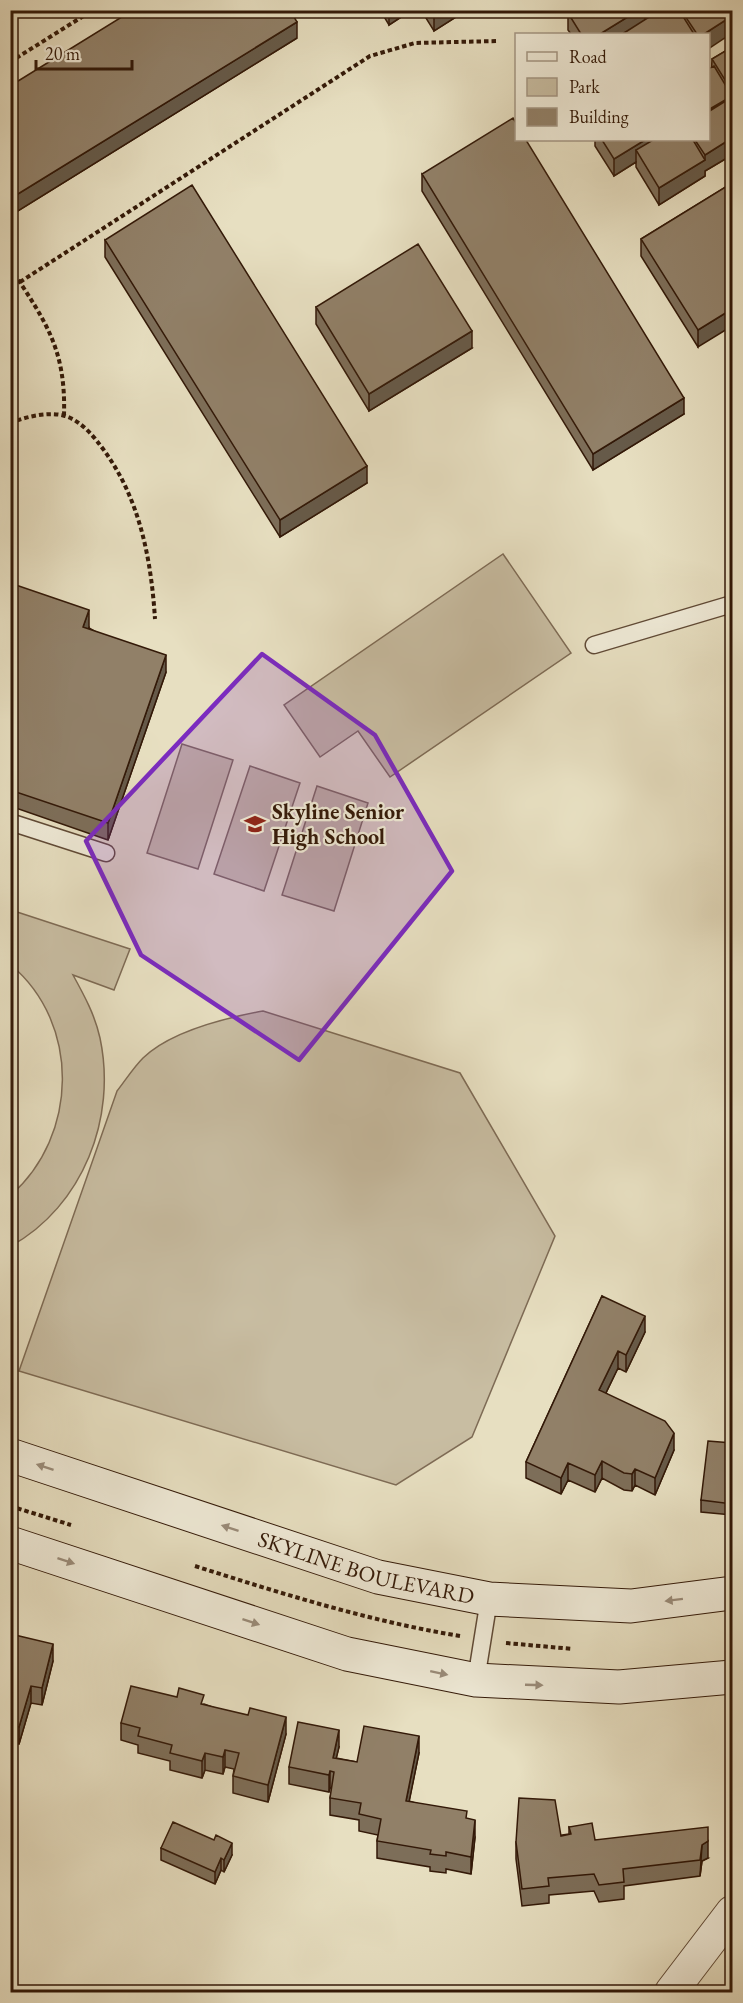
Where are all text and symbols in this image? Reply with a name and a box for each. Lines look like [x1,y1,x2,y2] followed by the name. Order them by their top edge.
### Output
[36,33,132,71] scale bar
[515,33,710,141] legend
[45,42,80,65] text: 20 m
[569,45,608,68] text: Road
[569,75,600,98] text: Park
[569,105,629,128] text: Building
[272,797,405,851] place label: Skyline Senior High School
[243,812,267,836] school or university icon: Skyline Senior High School
[36,1461,54,1471] one-way arrow
[221,1523,239,1532] one-way arrow
[254,1524,477,1611] street label: SKYLINE BOULEVARD
[57,1557,75,1566] one-way arrow
[665,1596,684,1605] one-way arrow
[242,1618,260,1627] one-way arrow
[430,1669,449,1678] one-way arrow
[525,1680,544,1689] one-way arrow

